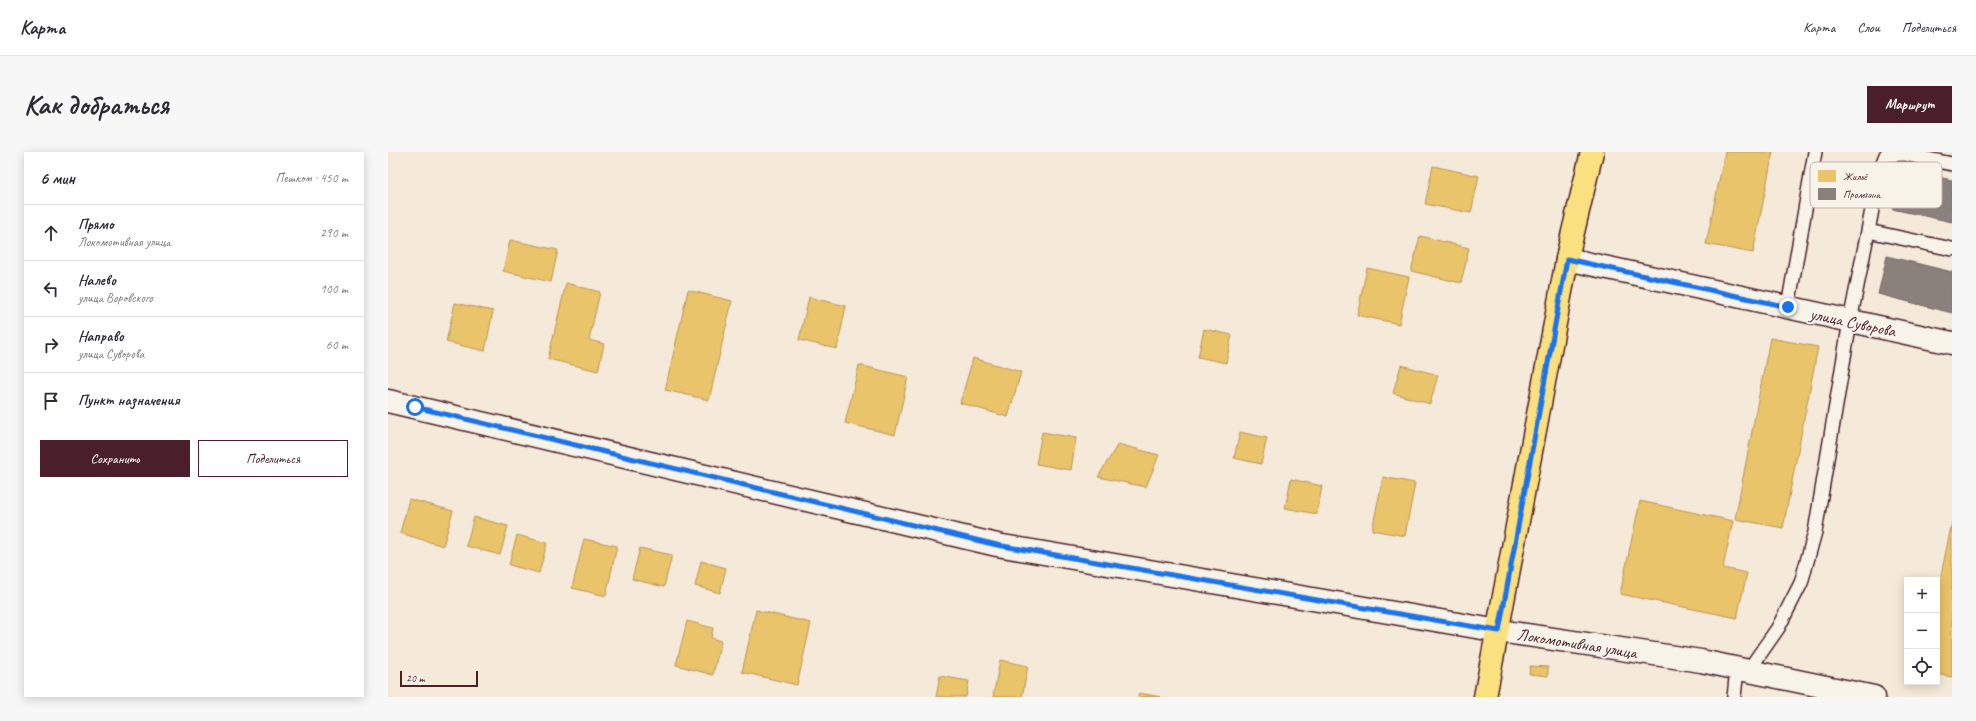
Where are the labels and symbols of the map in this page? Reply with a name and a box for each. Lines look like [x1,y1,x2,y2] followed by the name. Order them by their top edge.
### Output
[1810,162,1942,208] legend
[1843,169,1869,183] text: Жильё
[1843,187,1882,201] text: Промзона
[1779,298,1797,316] route end
[1807,303,1899,342] street label: улица Суворова
[406,398,424,416] route start
[1515,624,1640,664] street label: Локомотивная улица
[400,669,478,688] scale bar

